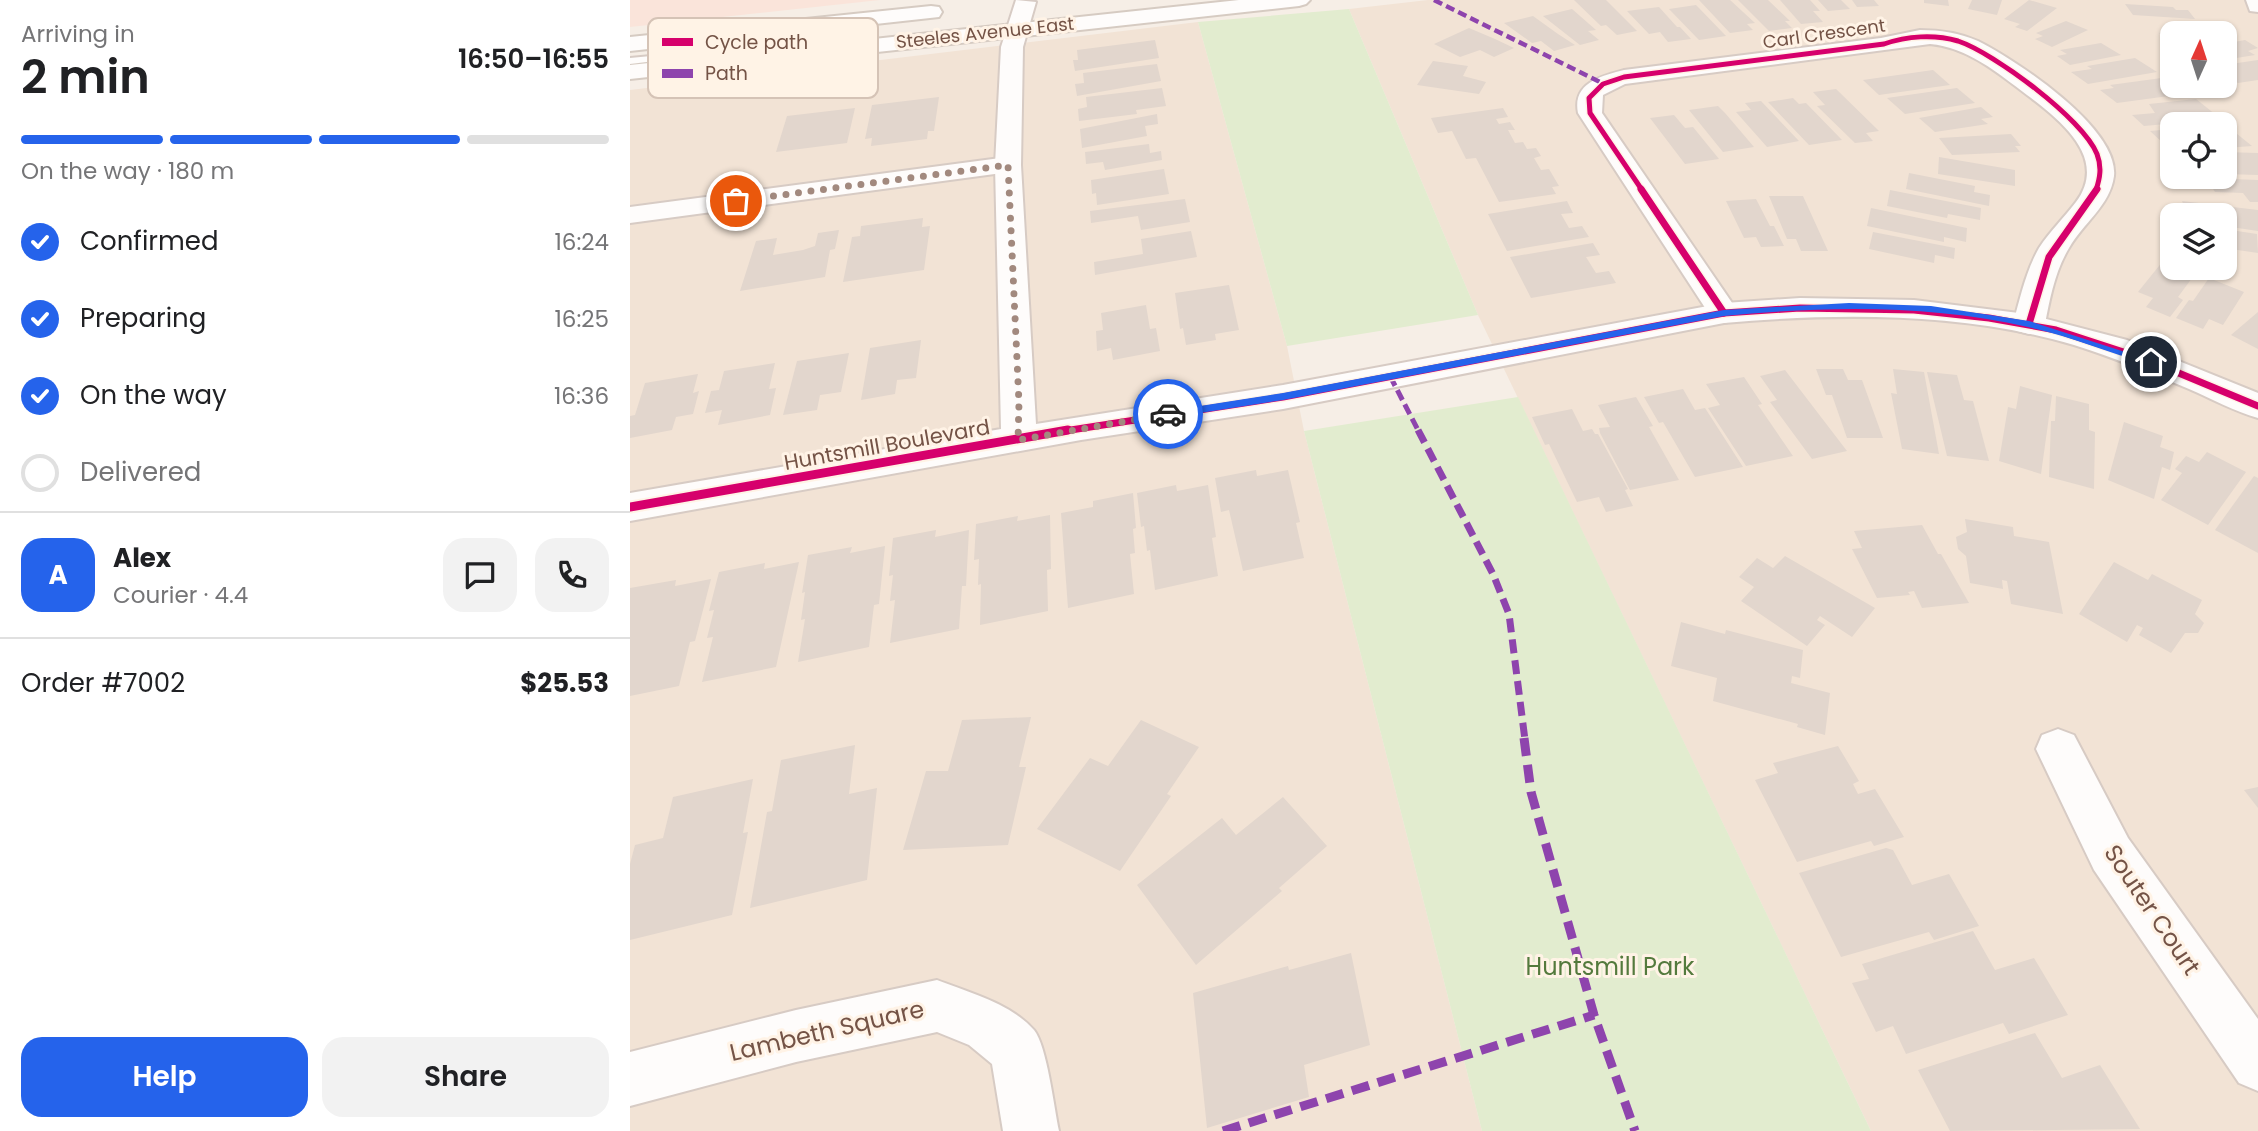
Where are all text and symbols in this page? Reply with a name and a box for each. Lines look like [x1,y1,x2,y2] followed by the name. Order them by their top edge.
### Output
[895,11,1075,54] street label: Steeles Avenue East
[1761,13,1887,54] street label: Carl Crescent
[21,18,135,50] text: Arriving in
[648,18,878,98] legend
[2160,21,2236,98] north arrow
[2160,21,2237,280] map controls
[705,29,808,56] text: Cycle path
[458,41,609,77] text: 16:50–16:55
[21,45,150,109] text: 2 min
[705,60,748,87] text: Path
[2160,112,2237,189] button: locate
[21,155,234,187] text: On the way · 180 m
[706,171,766,231] pin
[717,182,755,220] icon: bag
[2160,203,2237,280] button: layers
[21,223,59,261] icon: check
[80,223,218,259] text: Confirmed
[554,226,609,258] text: 16:24
[21,300,59,338] icon: check
[80,300,206,336] text: Preparing
[554,303,609,335] text: 16:25
[2121,332,2181,392] pin
[2132,343,2170,381] icon: home
[21,377,59,415] icon: check
[80,377,227,413] text: On the way
[1133,379,1203,449] courier
[554,380,609,412] text: 16:36
[1149,395,1187,433] icon: car
[782,412,992,477] street label: Huntsmill Boulevard
[80,454,201,490] text: Delivered
[443,538,517,612] button: chat
[535,538,609,612] button: phone
[113,540,171,576] text: Alex
[48,557,68,593] text: A
[113,579,248,611] text: Courier · 4.4
[21,665,185,701] text: Order #7002
[520,665,609,701] text: $25.53
[2097,838,2208,981] street label: Souter Court
[1526,950,1695,983] park label: Huntsmill Park
[726,992,927,1069] street label: Lambeth Square
[21,1037,308,1117] button: Help
[322,1037,609,1117] button: Share

